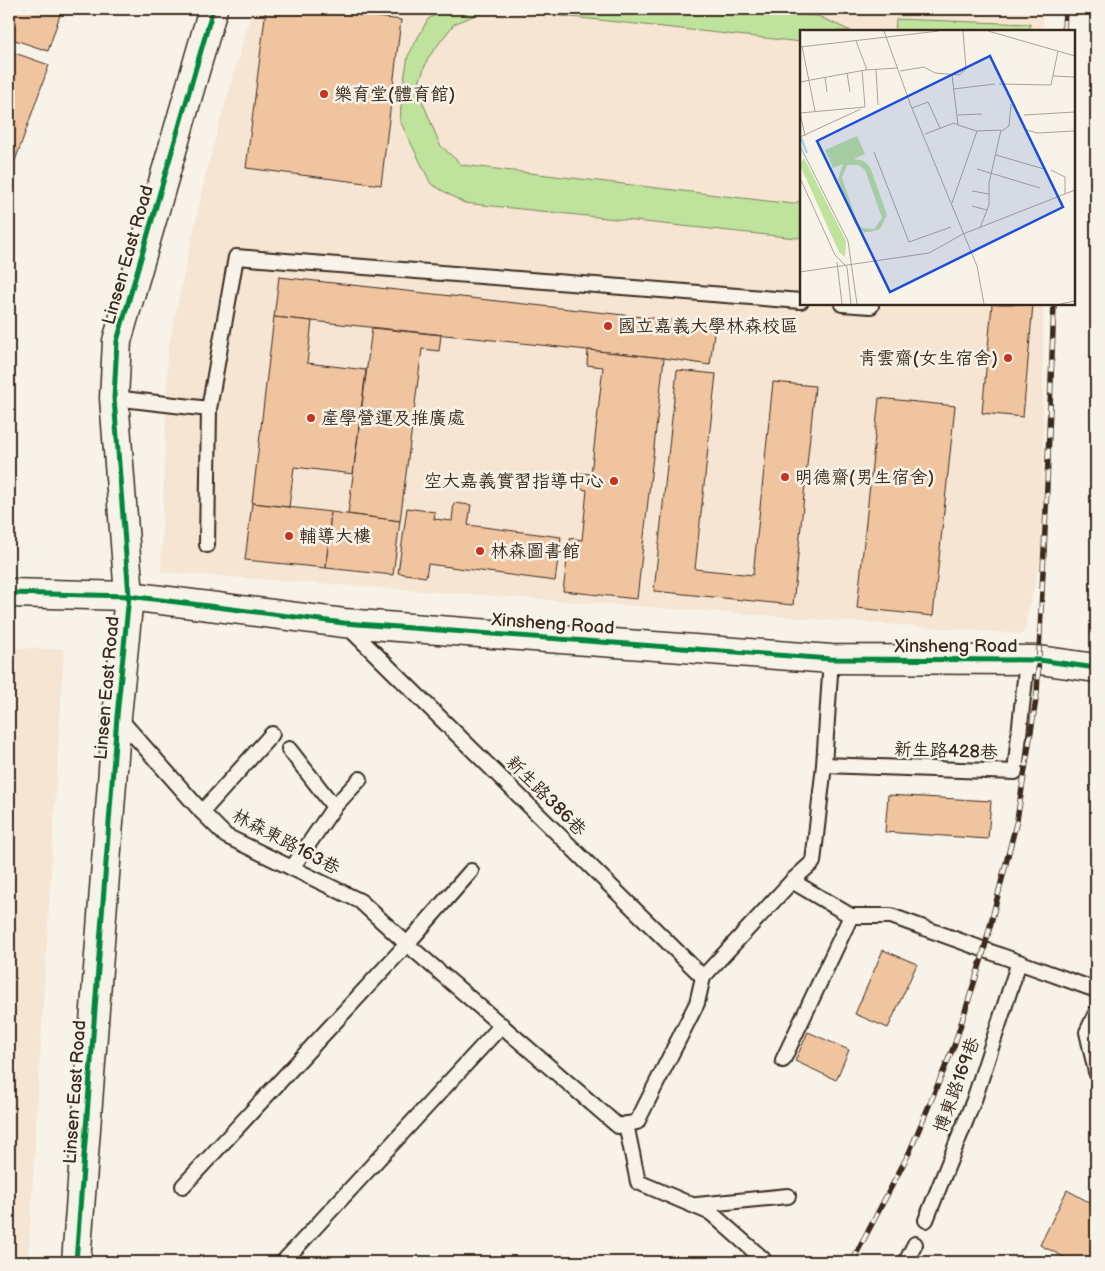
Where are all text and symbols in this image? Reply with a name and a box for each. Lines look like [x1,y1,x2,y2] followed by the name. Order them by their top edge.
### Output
[800,30,1075,305] inset map
[334,84,455,105] place label: 樂育堂(體育館)
[318,88,330,100] marker: 樂育堂(體育館)
[98,183,158,327] street label: Linsen East Road
[618,316,798,337] place label: 國立嘉義大學林森校區
[602,320,614,332] marker: 國立嘉義大學林森校區
[859,348,998,369] place label: 青雲齋(女生宿舍)
[1002,352,1014,364] marker: 青雲齋(女生宿舍)
[321,408,465,429] place label: 產學營運及推廣處
[305,412,317,424] marker: 產學營運及推廣處
[795,467,934,488] place label: 明德齋(男生宿舍)
[424,471,604,492] place label: 空大嘉義實習指導中心
[779,471,791,483] marker: 明德齋(男生宿舍)
[608,475,620,487] marker: 空大嘉義實習指導中心
[299,526,371,547] place label: 輔導大樓
[283,530,295,542] marker: 輔導大樓
[490,541,580,562] place label: 林森圖書館
[474,545,486,557] marker: 林森圖書館
[490,609,615,639] street label: Xinsheng Road
[90,615,124,761] street label: Linsen East Road
[893,636,1018,657] street label: Xinsheng Road
[894,739,998,763] street label: 新生路428巷
[502,752,590,840] street label: 新生路386巷
[229,805,343,879] street label: 林森東路163巷
[59,1019,91,1165] street label: Linsen East Road
[930,1034,984,1136] street label: 博東路169巷

